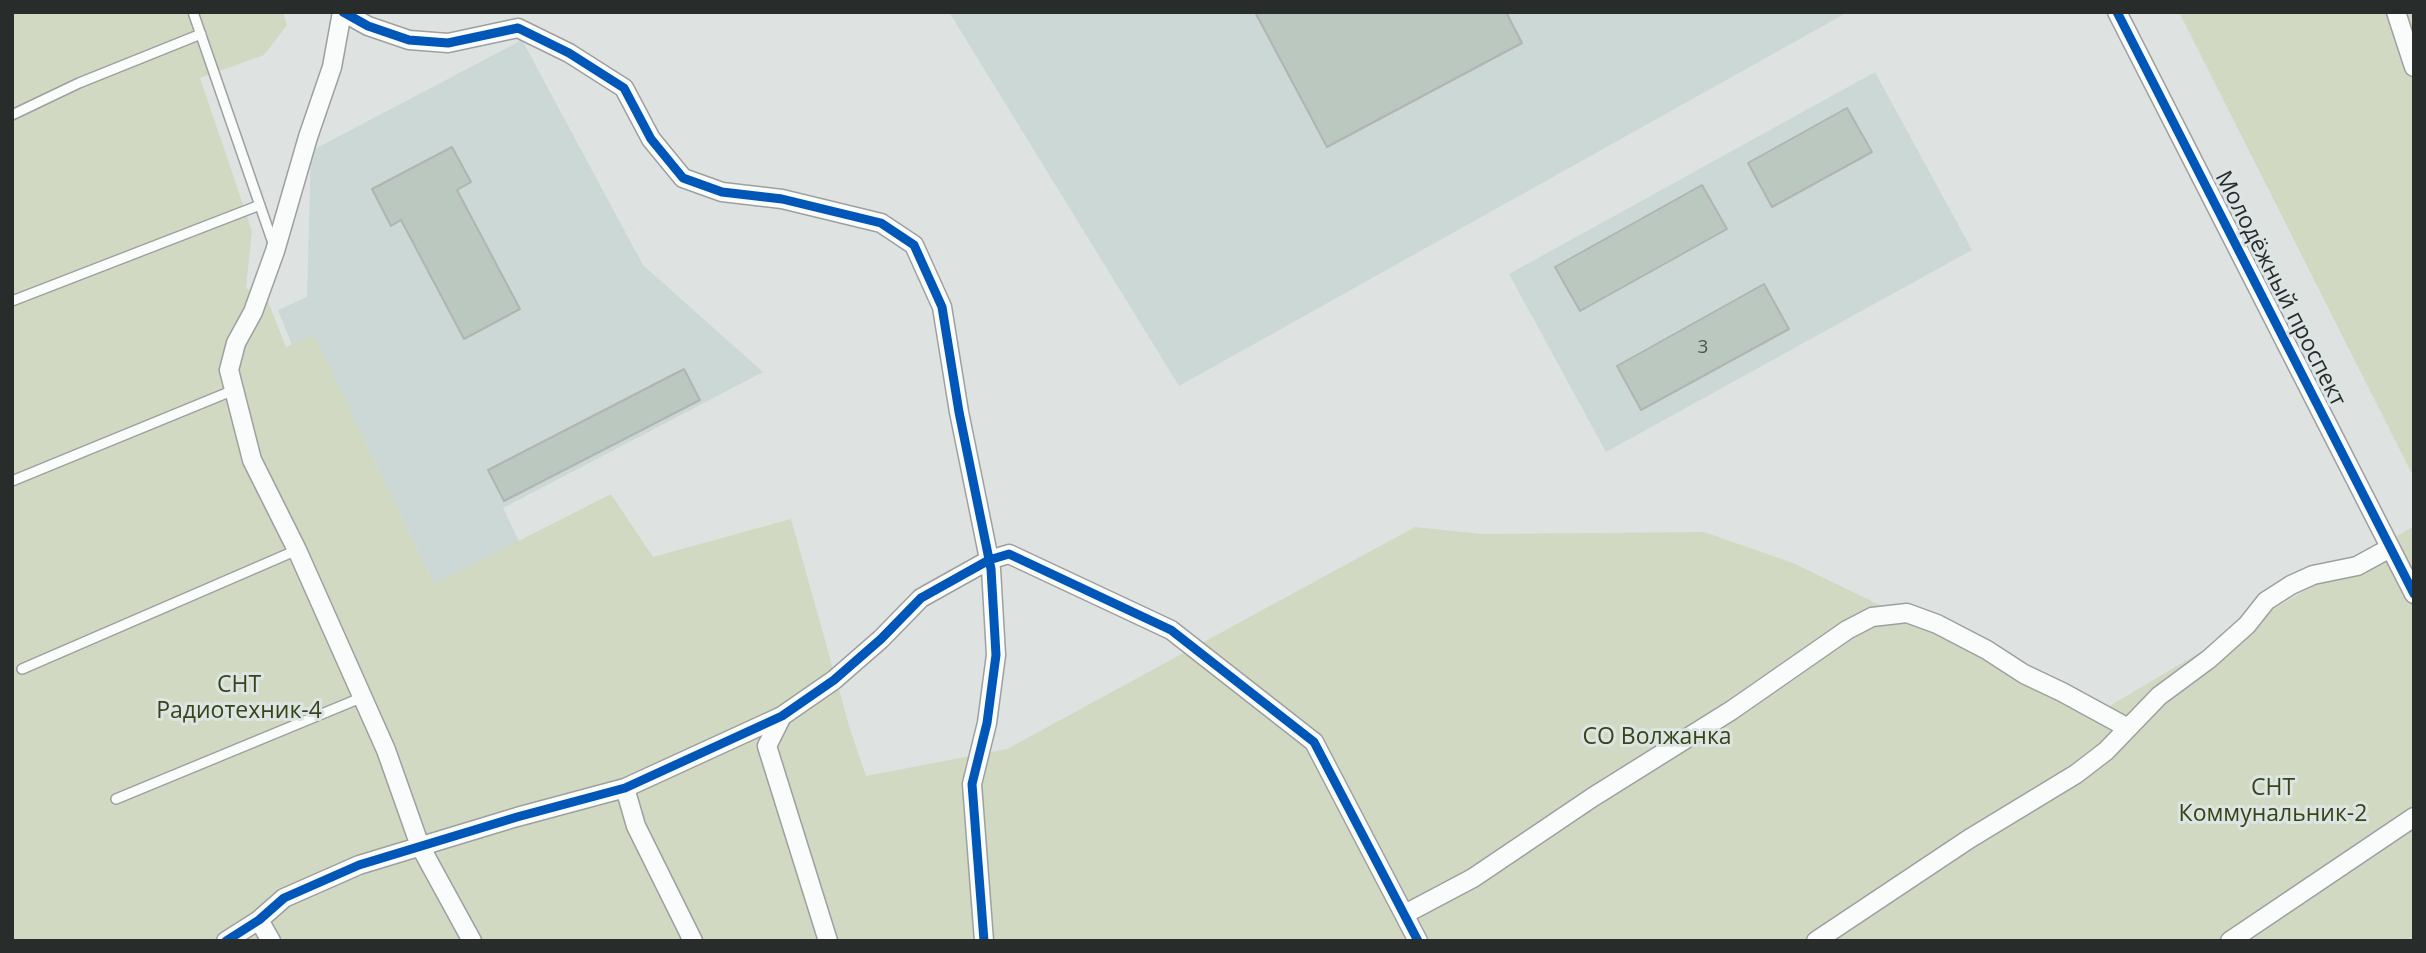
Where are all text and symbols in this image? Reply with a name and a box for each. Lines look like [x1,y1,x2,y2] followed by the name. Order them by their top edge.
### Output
[2209,167,2351,411] street label: Молодёжный проспект
[1698,337,1708,359] house number: 3
[156,671,322,725] park label: СНТ Радиотехник-4
[1582,723,1732,751] park label: СО Волжанка
[2179,774,2367,828] park label: СНТ Коммунальник-2

